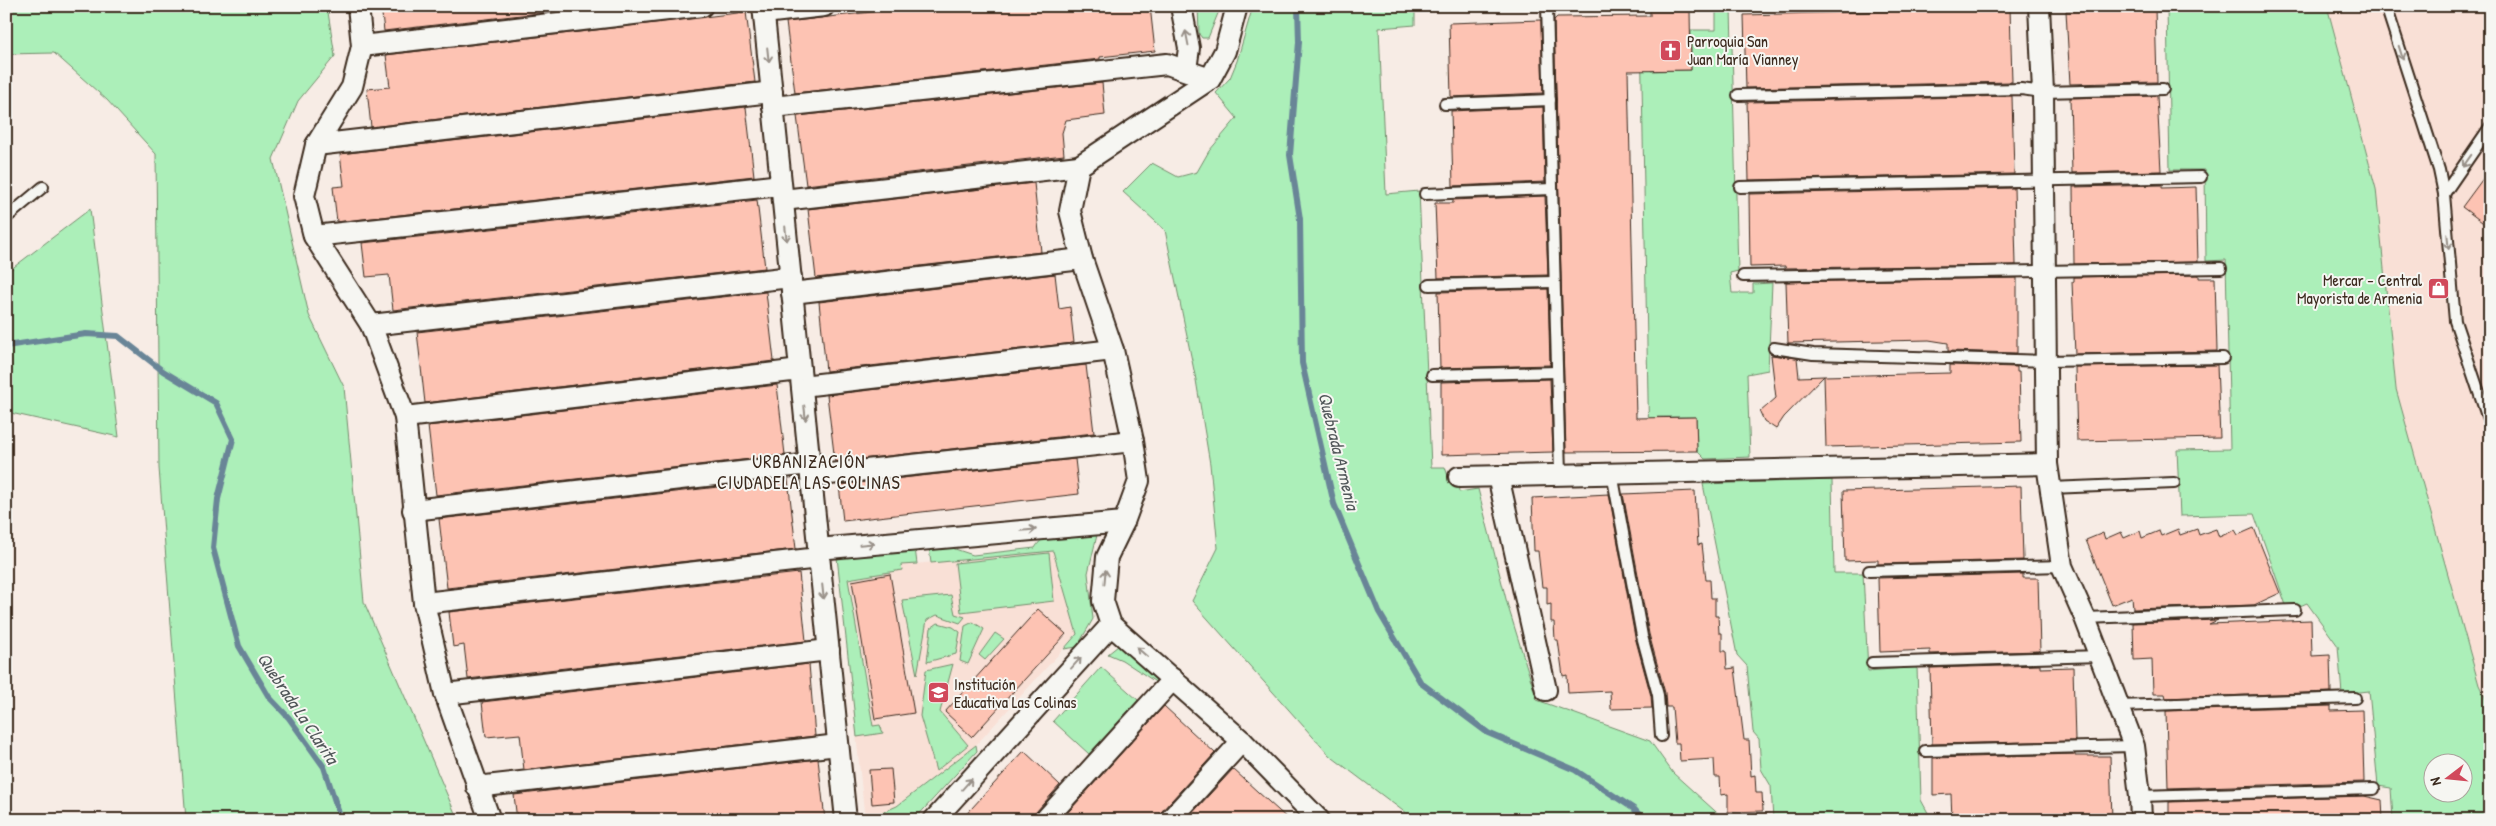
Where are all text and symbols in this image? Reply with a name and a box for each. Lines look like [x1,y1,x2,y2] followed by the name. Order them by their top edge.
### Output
[1687,30,1799,70] place label: Parroquia San Juan María Vianney
[1182,31,1192,47] one-way arrow
[1659,38,1683,62] church icon: Parroquia San Juan María Vianney
[2397,44,2407,60] one-way arrow
[763,46,773,62] one-way arrow
[2462,153,2472,167] one-way arrow
[781,226,791,242] one-way arrow
[2444,234,2453,250] one-way arrow
[2297,269,2423,309] place label: Mercar - Central Mayorista de Armenia
[2426,277,2450,301] shop icon: Mercar - Central Mayorista de Armenia
[1312,390,1366,514] water label: Quebrada Armenia
[800,405,809,421] one-way arrow
[717,449,901,495] district label: URBANIZACIÓN CIUDADELA LAS COLINAS
[1020,525,1036,535] one-way arrow
[859,540,875,549] one-way arrow
[1100,570,1110,586] one-way arrow
[818,584,828,600] one-way arrow
[1136,646,1149,658] one-way arrow
[251,647,346,770] water label: Quebrada La Clarita
[1070,657,1082,670] one-way arrow
[954,673,1076,713] place label: Institución Educativa Las Colinas
[926,681,950,705] school or university icon: Institución Educativa Las Colinas
[2424,754,2474,804] north arrow
[2425,775,2445,788] text: N
[961,777,973,790] one-way arrow

